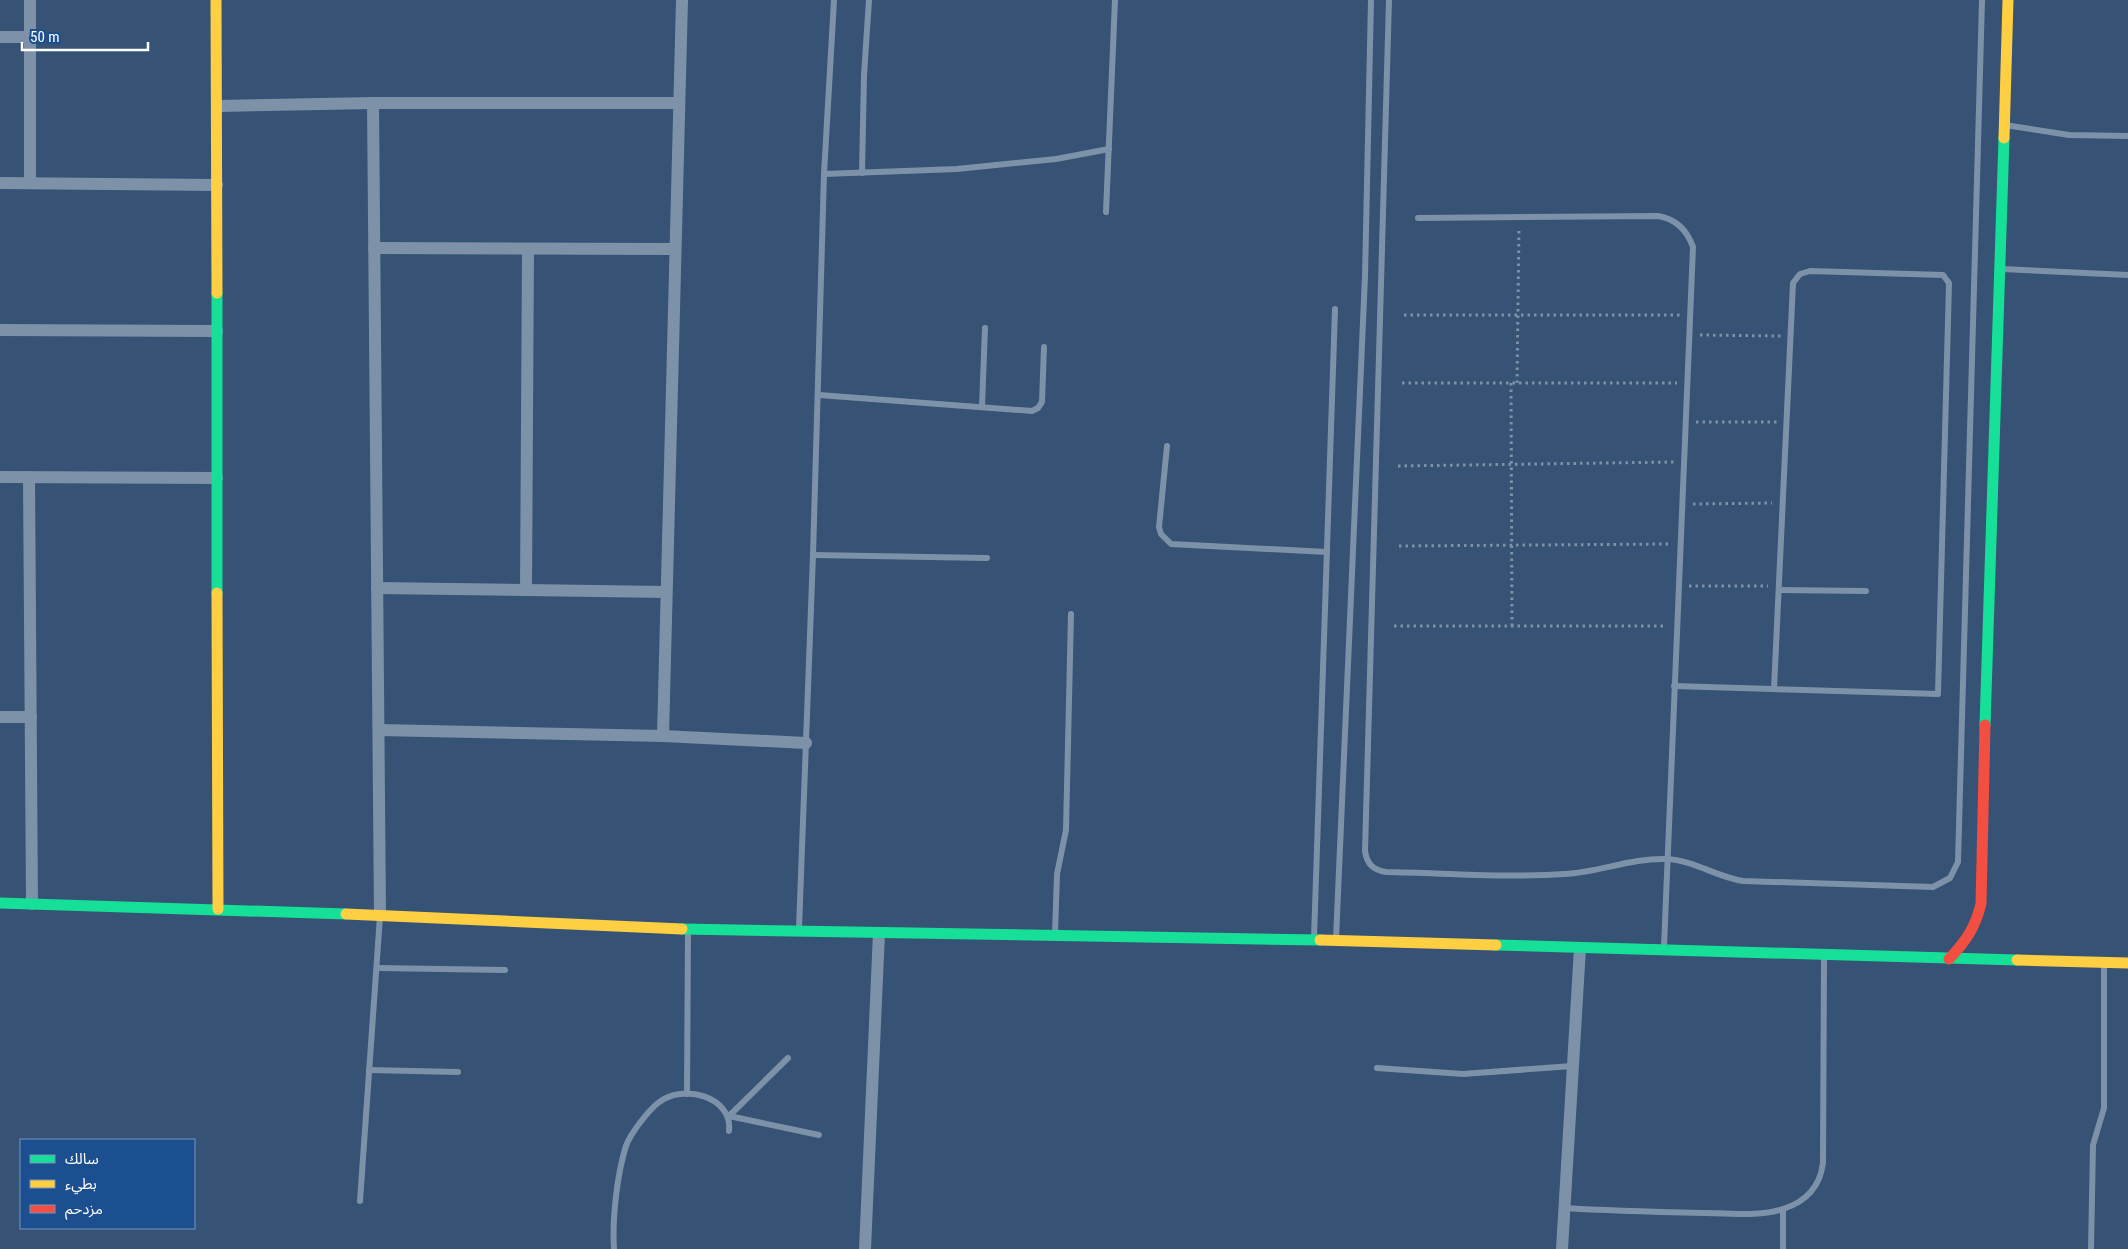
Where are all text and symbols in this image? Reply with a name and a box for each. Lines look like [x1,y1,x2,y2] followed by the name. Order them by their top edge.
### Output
[22,20,149,52] scale bar
[30,28,60,46] text: 50 m
[20,1139,195,1229] legend
[65,1150,99,1168] text: سالك
[65,1175,97,1195] text: بطيء
[65,1200,103,1220] text: مزدحم

